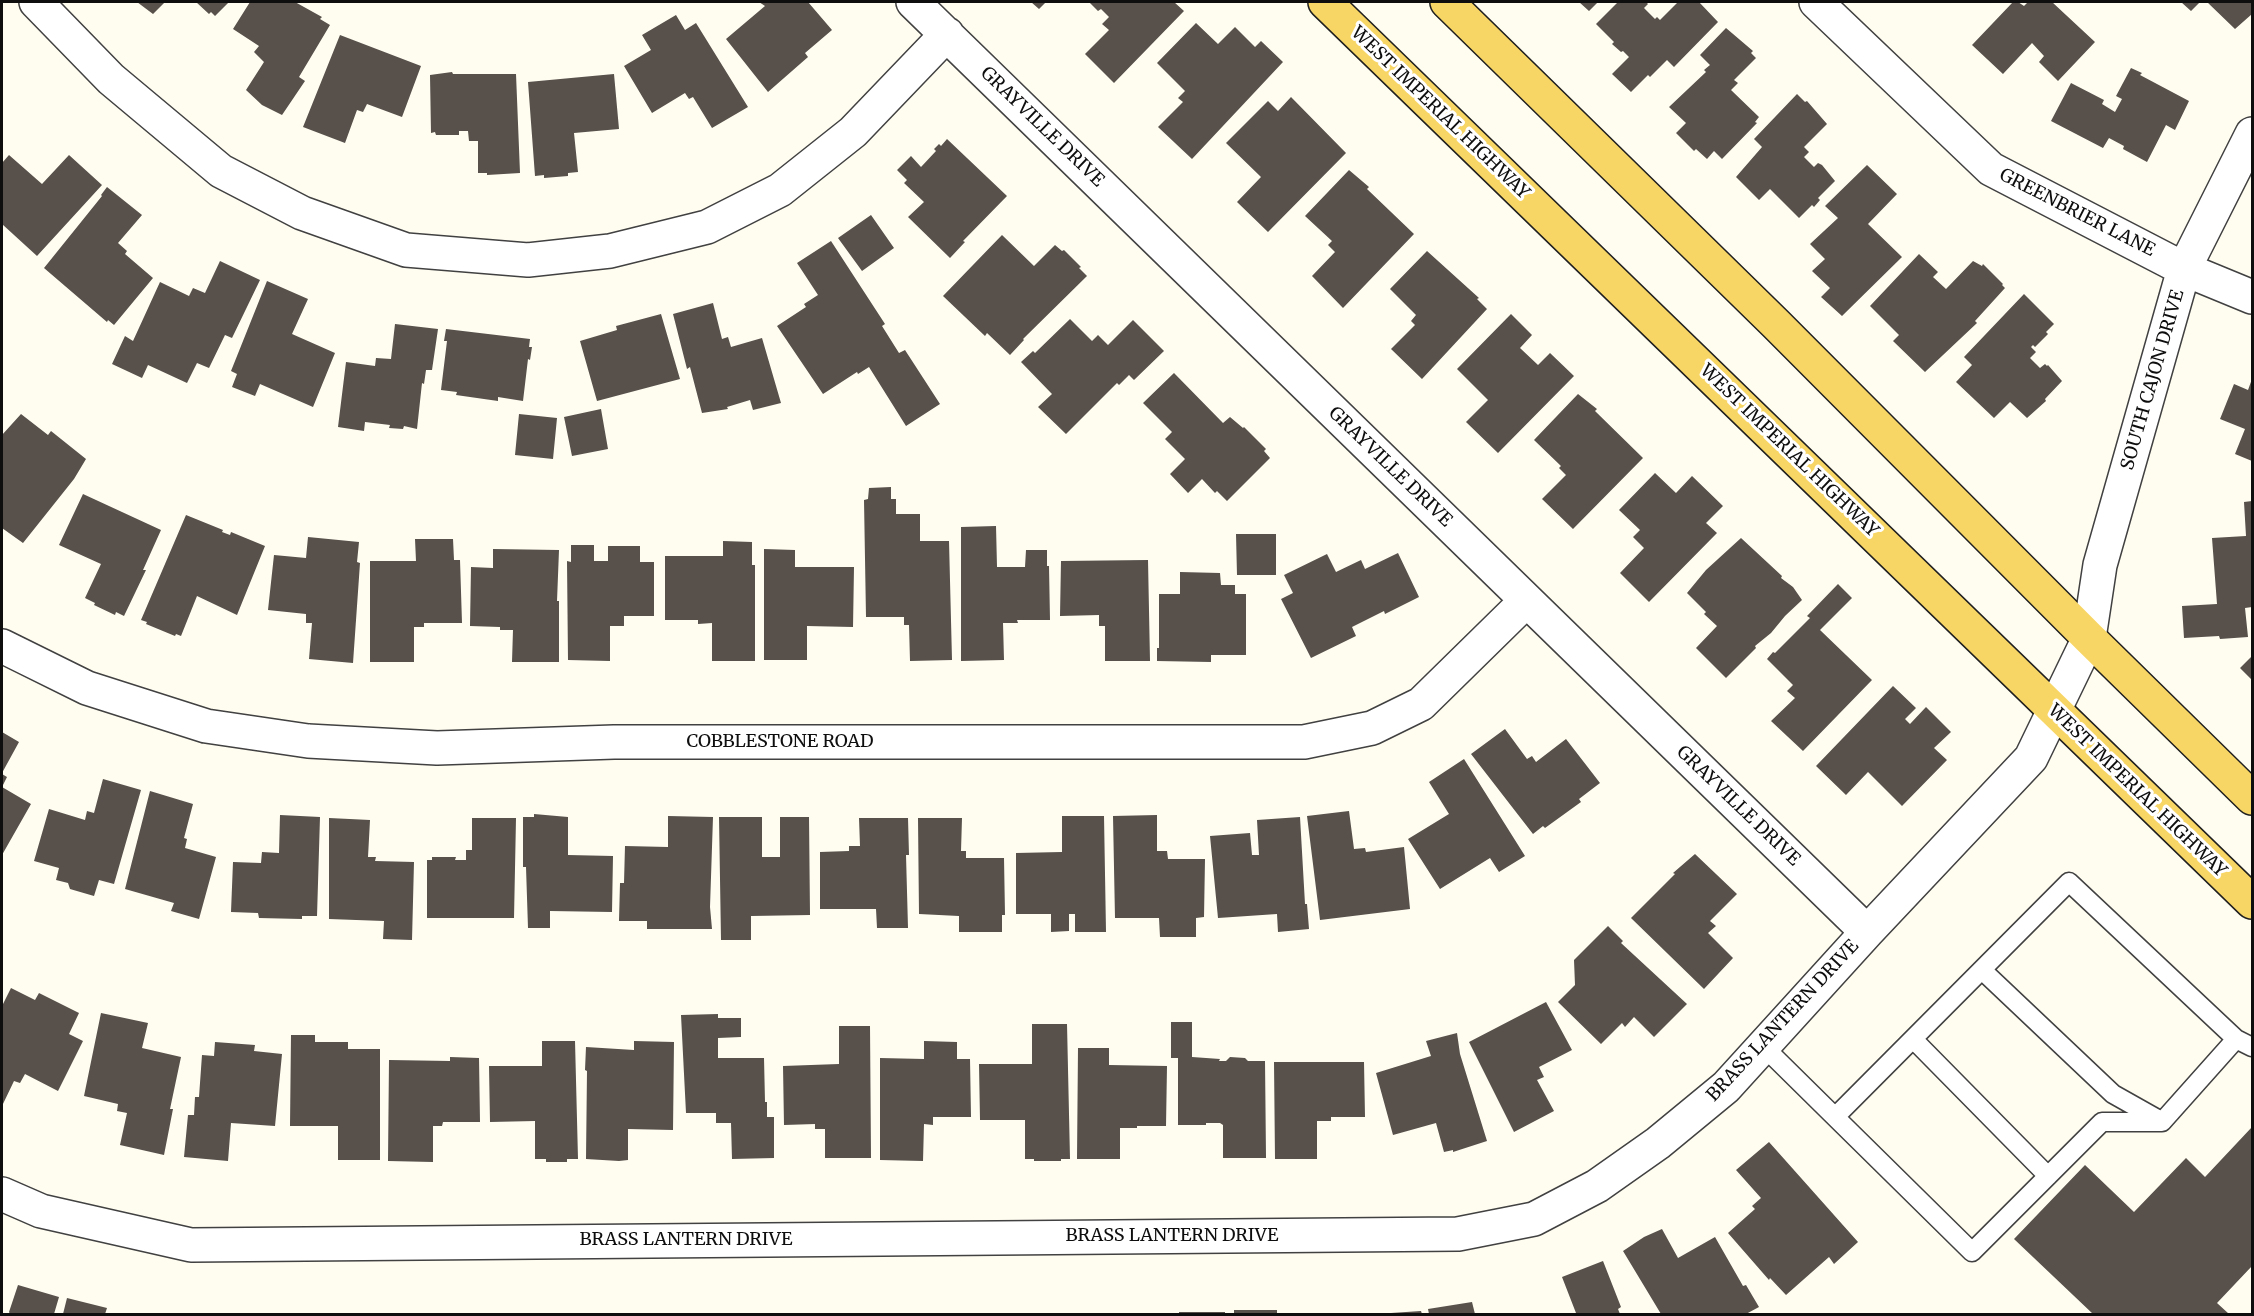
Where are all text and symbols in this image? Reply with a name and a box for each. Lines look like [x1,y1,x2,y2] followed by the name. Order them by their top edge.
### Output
[1346,22,1534,204] street label: WEST IMPERIAL HIGHWAY
[976,63,1108,191] street label: GRAYVILLE DRIVE
[1996,164,2158,262] street label: GREENBRIER LANE
[2117,287,2189,473] street label: SOUTH CAJON DRIVE
[1695,360,1883,542] street label: WEST IMPERIAL HIGHWAY
[1324,403,1456,531] street label: GRAYVILLE DRIVE
[2043,700,2231,882] street label: WEST IMPERIAL HIGHWAY
[687,731,873,753] street label: COBBLESTONE ROAD
[1672,742,1804,870] street label: GRAYVILLE DRIVE
[1703,936,1863,1106] street label: BRASS LANTERN DRIVE
[1066,1225,1278,1247] street label: BRASS LANTERN DRIVE
[580,1229,792,1251] street label: BRASS LANTERN DRIVE

